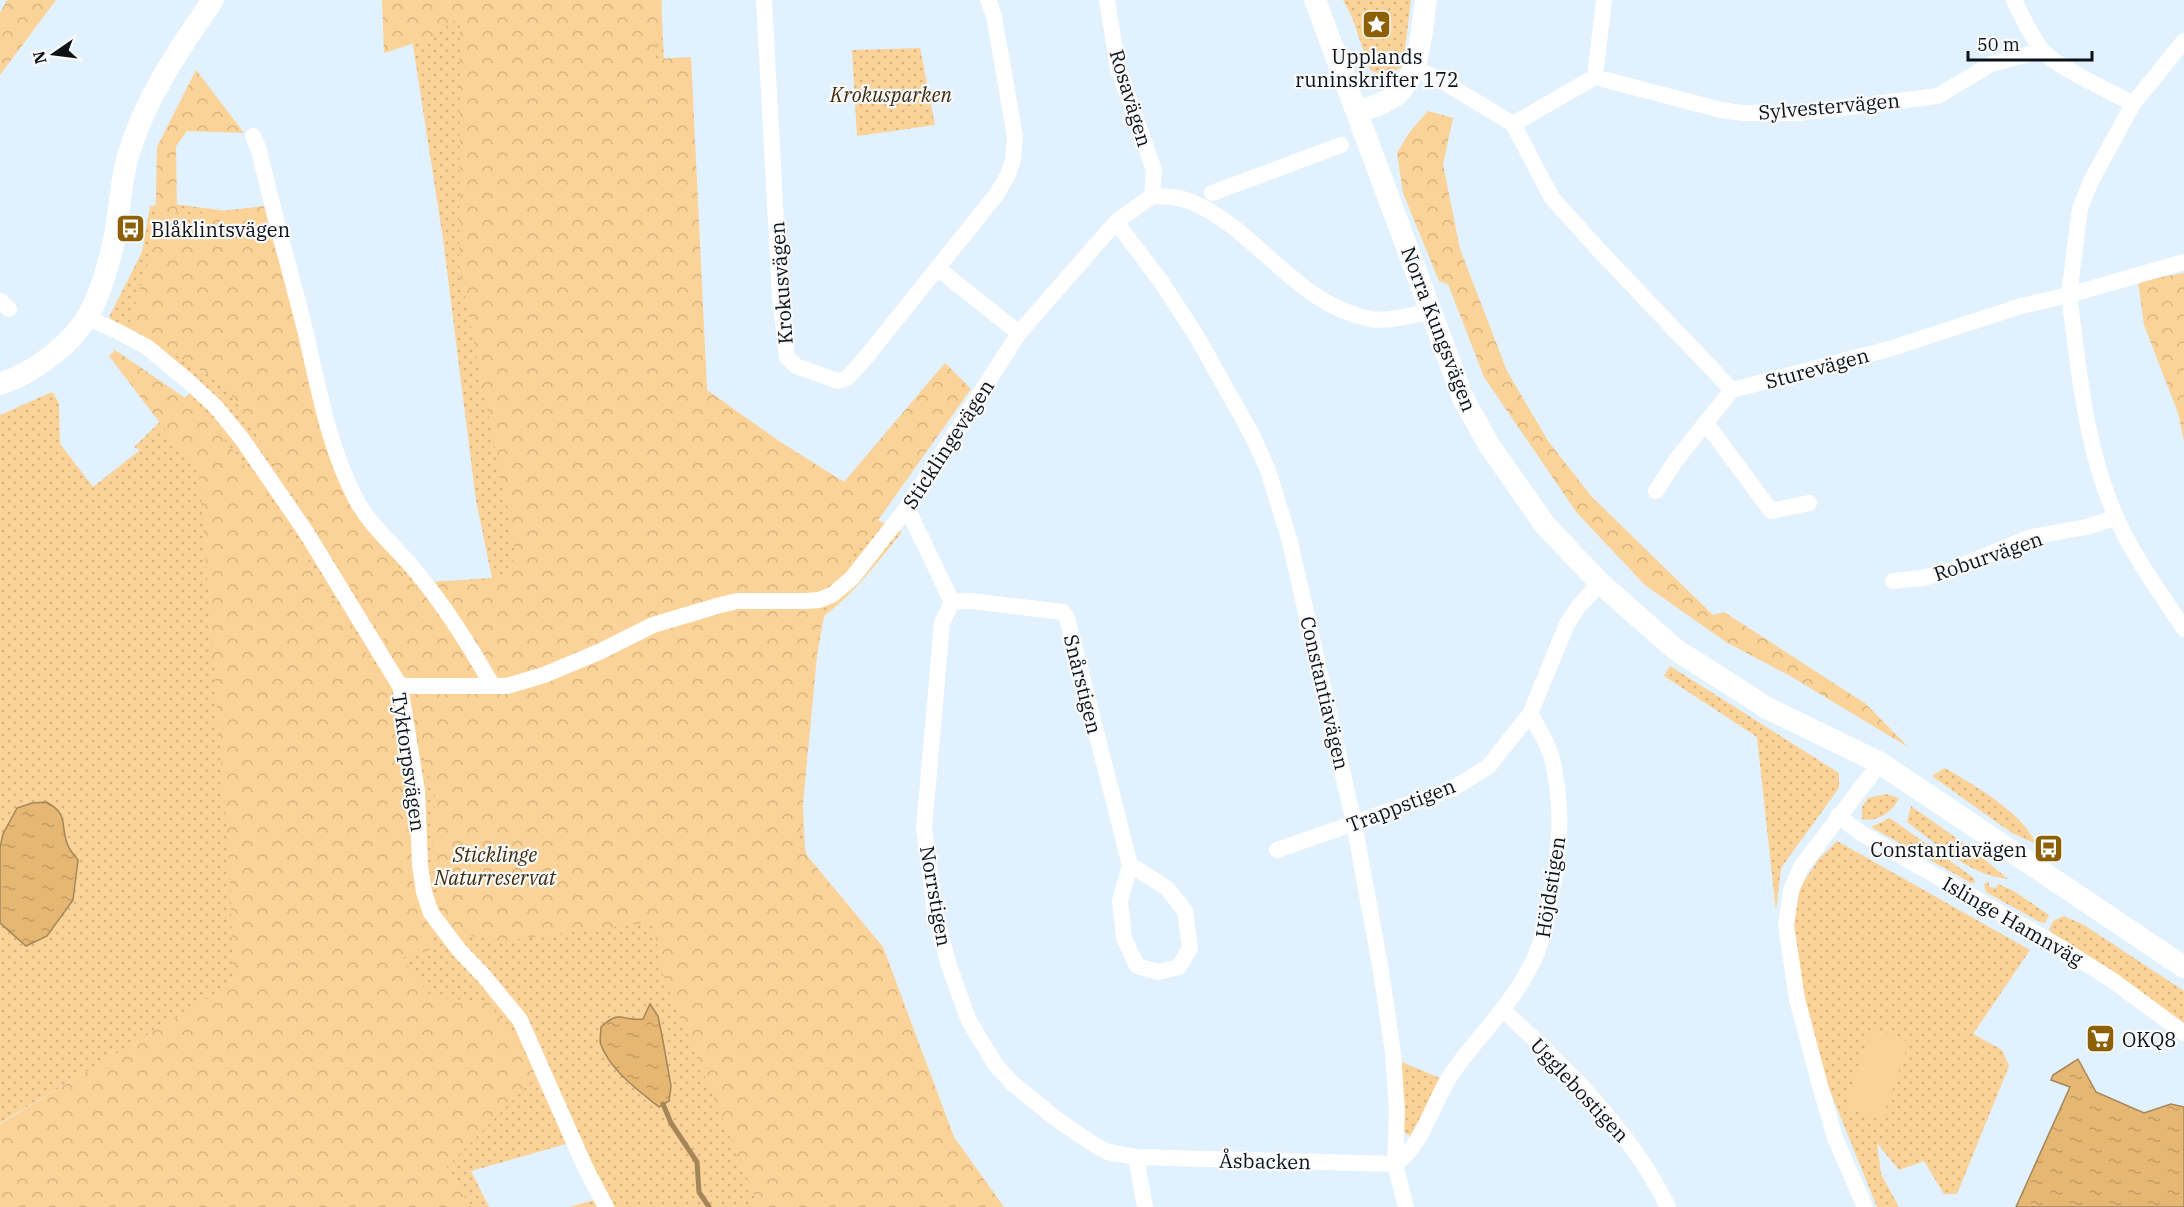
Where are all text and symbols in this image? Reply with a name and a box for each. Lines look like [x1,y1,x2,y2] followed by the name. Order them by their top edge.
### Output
[1361,9,1393,41] place icon: Upplands runinskrifter 172
[24,24,84,84] north arrow
[1968,24,2092,62] scale bar
[1977,33,2020,56] text: 50 m
[1295,43,1459,93] place label: Upplands runinskrifter 172
[1103,46,1159,150] street label: Rosavägen
[28,49,51,66] text: N
[829,81,953,108] park label: Krokusparken
[1757,86,1901,126] street label: Sylvestervägen
[114,213,146,245] bus stop icon: Blåklintsvägen
[151,216,290,243] place label: Blåklintsvägen
[763,220,799,345] street label: Krokusvägen
[1395,243,1483,416] street label: Norra Kungsvägen
[1762,341,1872,395] street label: Sturevägen
[896,374,1000,514] street label: Sticklingevägen
[1930,525,2046,587] street label: Roburvägen
[1294,614,1356,773] street label: Constantiavägen
[1058,631,1108,737] street label: Snårstigen
[386,691,432,833] street label: Tyktorpsvägen
[1343,772,1459,838] street label: Trappstigen
[2032,833,2064,865] bus stop icon: Constantiavägen
[1529,834,1571,940] street label: Höjdstigen
[1870,836,2027,863] place label: Constantiavägen
[433,841,557,891] park label: Sticklinge Naturreservat
[914,844,958,949] street label: Norrstigen
[1938,870,2088,972] street label: Islinge Hamnväg
[2085,1023,2117,1055] supermarket icon: OKQ8
[2122,1026,2176,1053] place label: OKQ8
[1525,1032,1636,1148] street label: Ugglebostigen
[1219,1147,1311,1175] street label: Åsbacken

